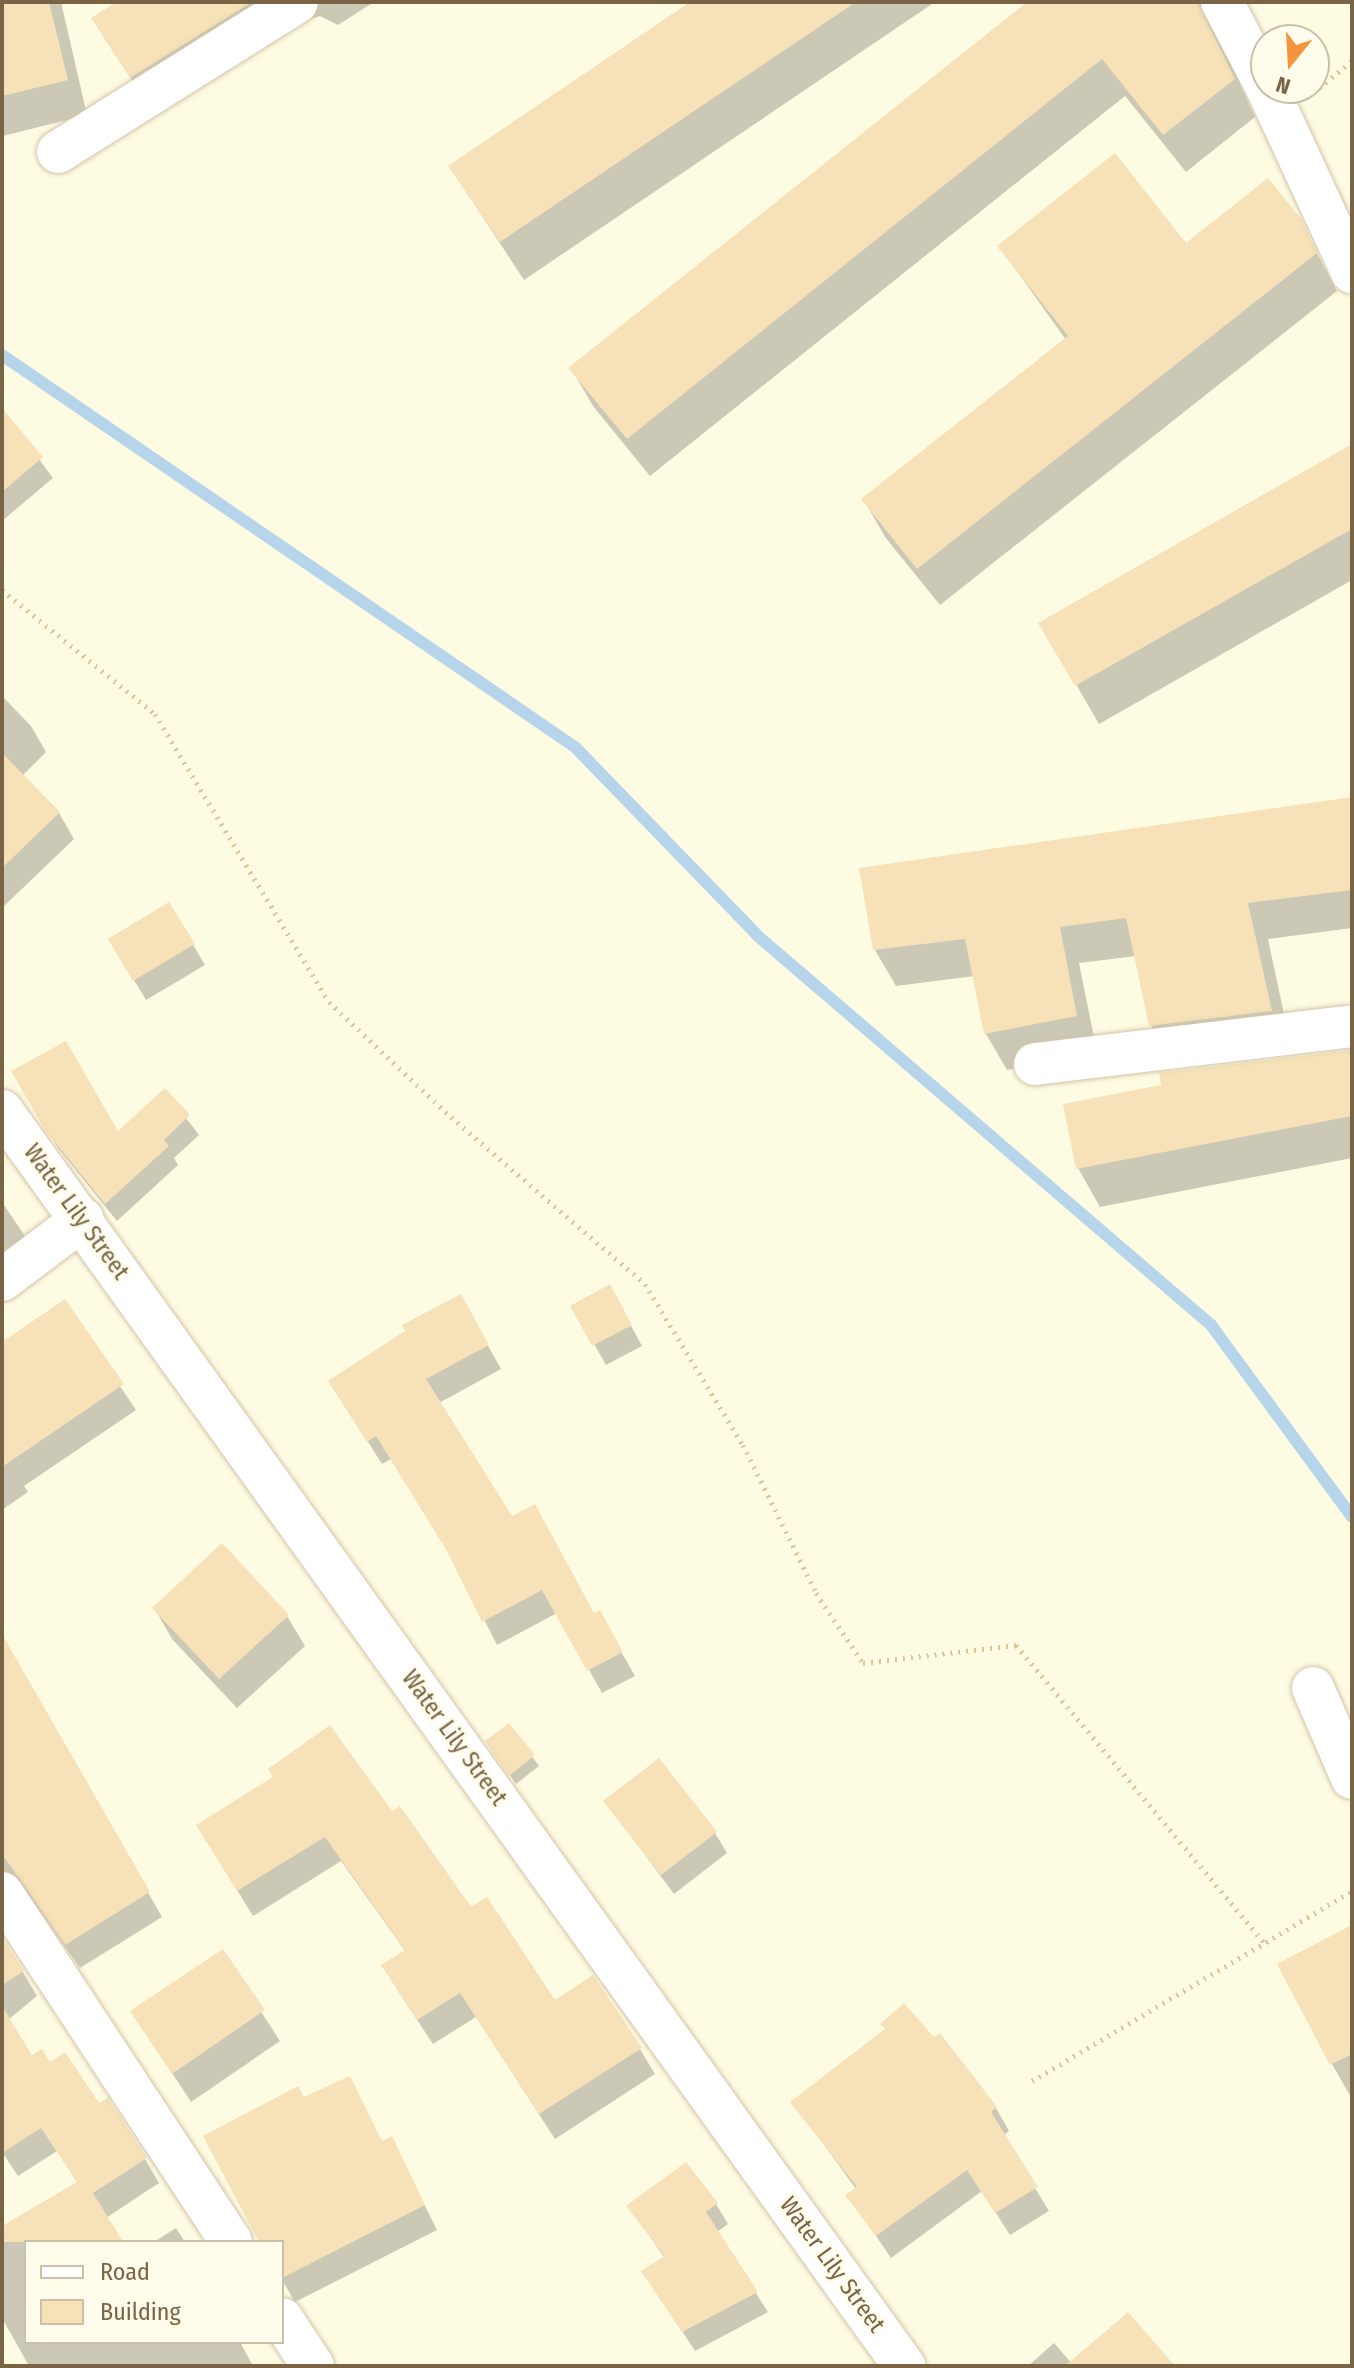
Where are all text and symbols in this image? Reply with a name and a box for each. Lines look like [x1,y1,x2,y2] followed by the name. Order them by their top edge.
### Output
[1250,24,1330,104] north arrow
[1273,71,1293,100] text: N
[17,1139,135,1285] street label: Water Lily Street
[395,1665,513,1811] street label: Water Lily Street
[773,2192,891,2338] street label: Water Lily Street
[24,2240,284,2344] legend
[100,2258,150,2286] text: Road
[100,2298,181,2326] text: Building

